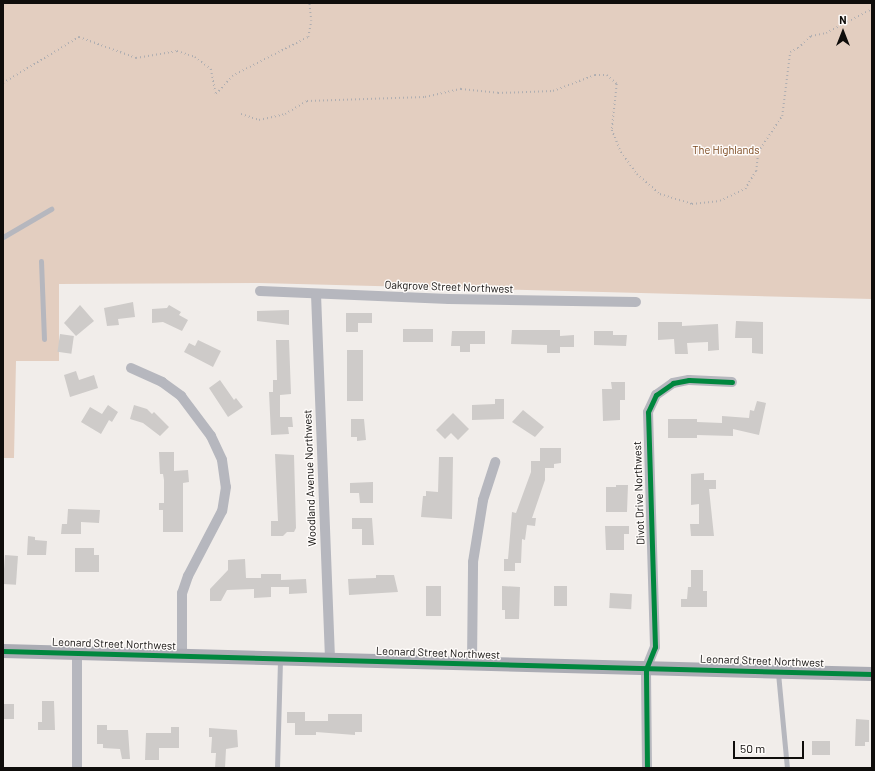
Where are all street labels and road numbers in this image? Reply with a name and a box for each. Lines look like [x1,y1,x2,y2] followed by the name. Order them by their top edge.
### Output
[384,278,514,296] street label: Oakgrove Street Northwest
[301,409,319,547] street label: Woodland Avenue Northwest
[631,441,647,545] street label: Divot Drive Northwest
[52,635,176,653] street label: Leonard Street Northwest
[376,644,500,662] street label: Leonard Street Northwest
[700,652,824,670] street label: Leonard Street Northwest

